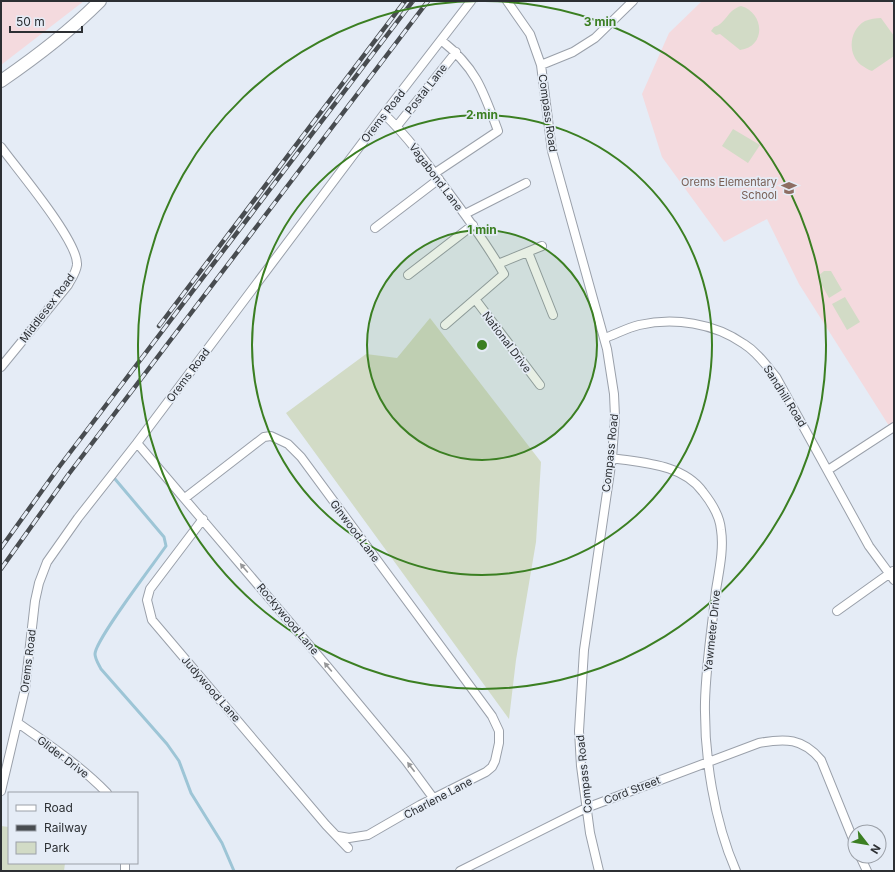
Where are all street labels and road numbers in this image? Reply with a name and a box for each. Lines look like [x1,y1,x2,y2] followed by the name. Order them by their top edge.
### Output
[402,61,450,117] street label: Postal Lane
[536,73,560,153] street label: Compass Road
[358,87,408,145] street label: Orems Road
[406,140,466,214] street label: Vagabond Lane
[17,271,77,345] street label: Middlesex Road
[479,309,535,375] street label: National Drive
[163,345,213,405] street label: Orems Road
[760,362,810,430] street label: Sandhill Road
[599,413,621,493] street label: Compass Road
[327,497,383,565] street label: Ginwood Lane
[254,580,322,658] street label: Rockywood Lane
[701,589,723,673] street label: Yawmeter Drive
[17,628,39,694] street label: Orems Road
[179,653,243,725] street label: Judywood Lane
[34,733,92,781] street label: Glider Drive
[573,734,595,814] street label: Compass Road
[602,773,663,807] street label: Cord Street
[401,774,475,822] street label: Charlene Lane

